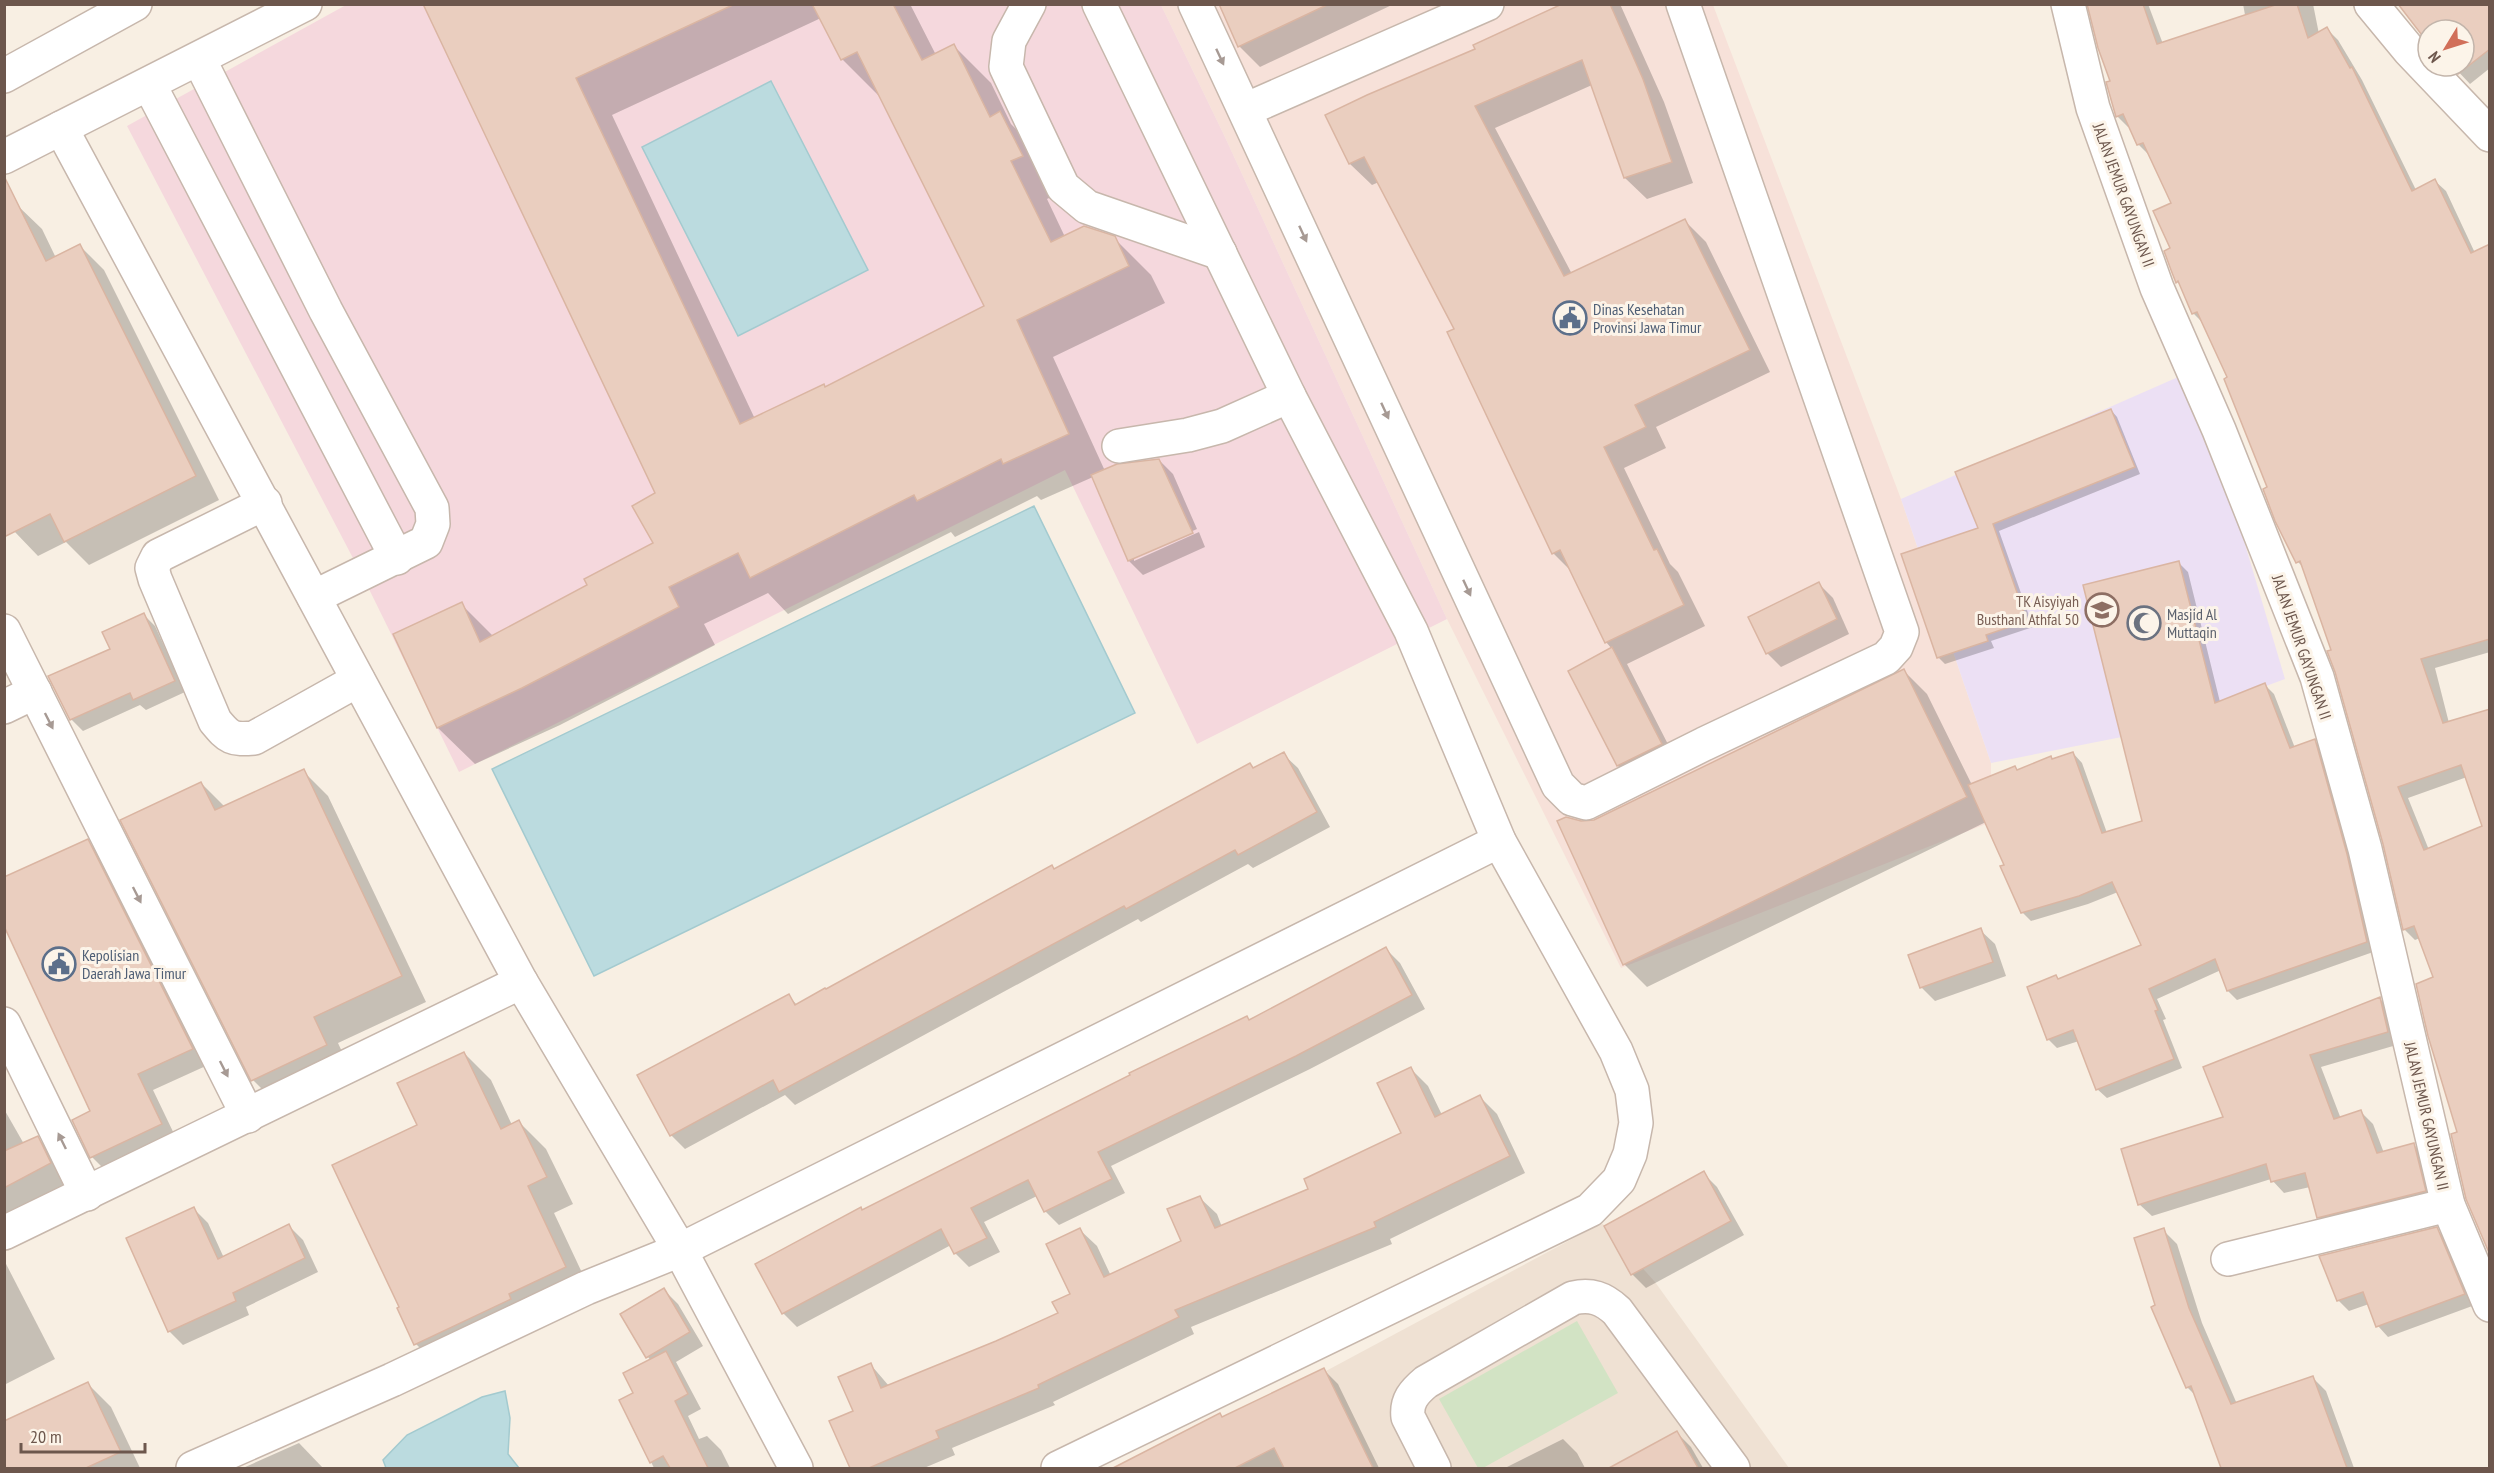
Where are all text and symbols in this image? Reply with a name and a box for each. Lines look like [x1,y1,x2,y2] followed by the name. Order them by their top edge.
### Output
[2416,18,2476,78] north arrow
[2424,48,2445,67] text: N
[1216,49,1225,66] one-way arrow
[2088,119,2159,270] street label: JALAN JEMUR GAYUNGAN II
[1299,225,1308,242] one-way arrow
[1593,299,1702,337] place label: Dinas Kesehatan Provinsi Jawa Timur
[1552,300,1588,336] public building icon: Dinas Kesehatan Provinsi Jawa Timur
[1381,402,1390,419] one-way arrow
[2268,571,2336,722] street label: JALAN JEMUR GAYUNGAN II
[1463,579,1472,596] one-way arrow
[1977,591,2079,629] place label: TK Aisyiyah Busthanl Athfal 50
[2084,592,2120,628] school or university icon: TK Aisyiyah Busthanl Athfal 50
[2167,604,2217,642] place label: Masjid Al Muttaqin
[2126,605,2162,641] mosque icon: Masjid Al Muttaqin
[45,712,54,729] one-way arrow
[132,887,142,904] one-way arrow
[82,945,187,983] place label: Kepolisian Daerah Jawa Timur
[41,946,77,982] public building icon: Kepolisian Daerah Jawa Timur
[2400,1039,2454,1192] street label: JALAN JEMUR GAYUNGAN II
[220,1061,229,1078] one-way arrow
[57,1133,66,1150] one-way arrow
[21,1416,146,1454] scale bar
[30,1425,62,1448] text: 20 m

